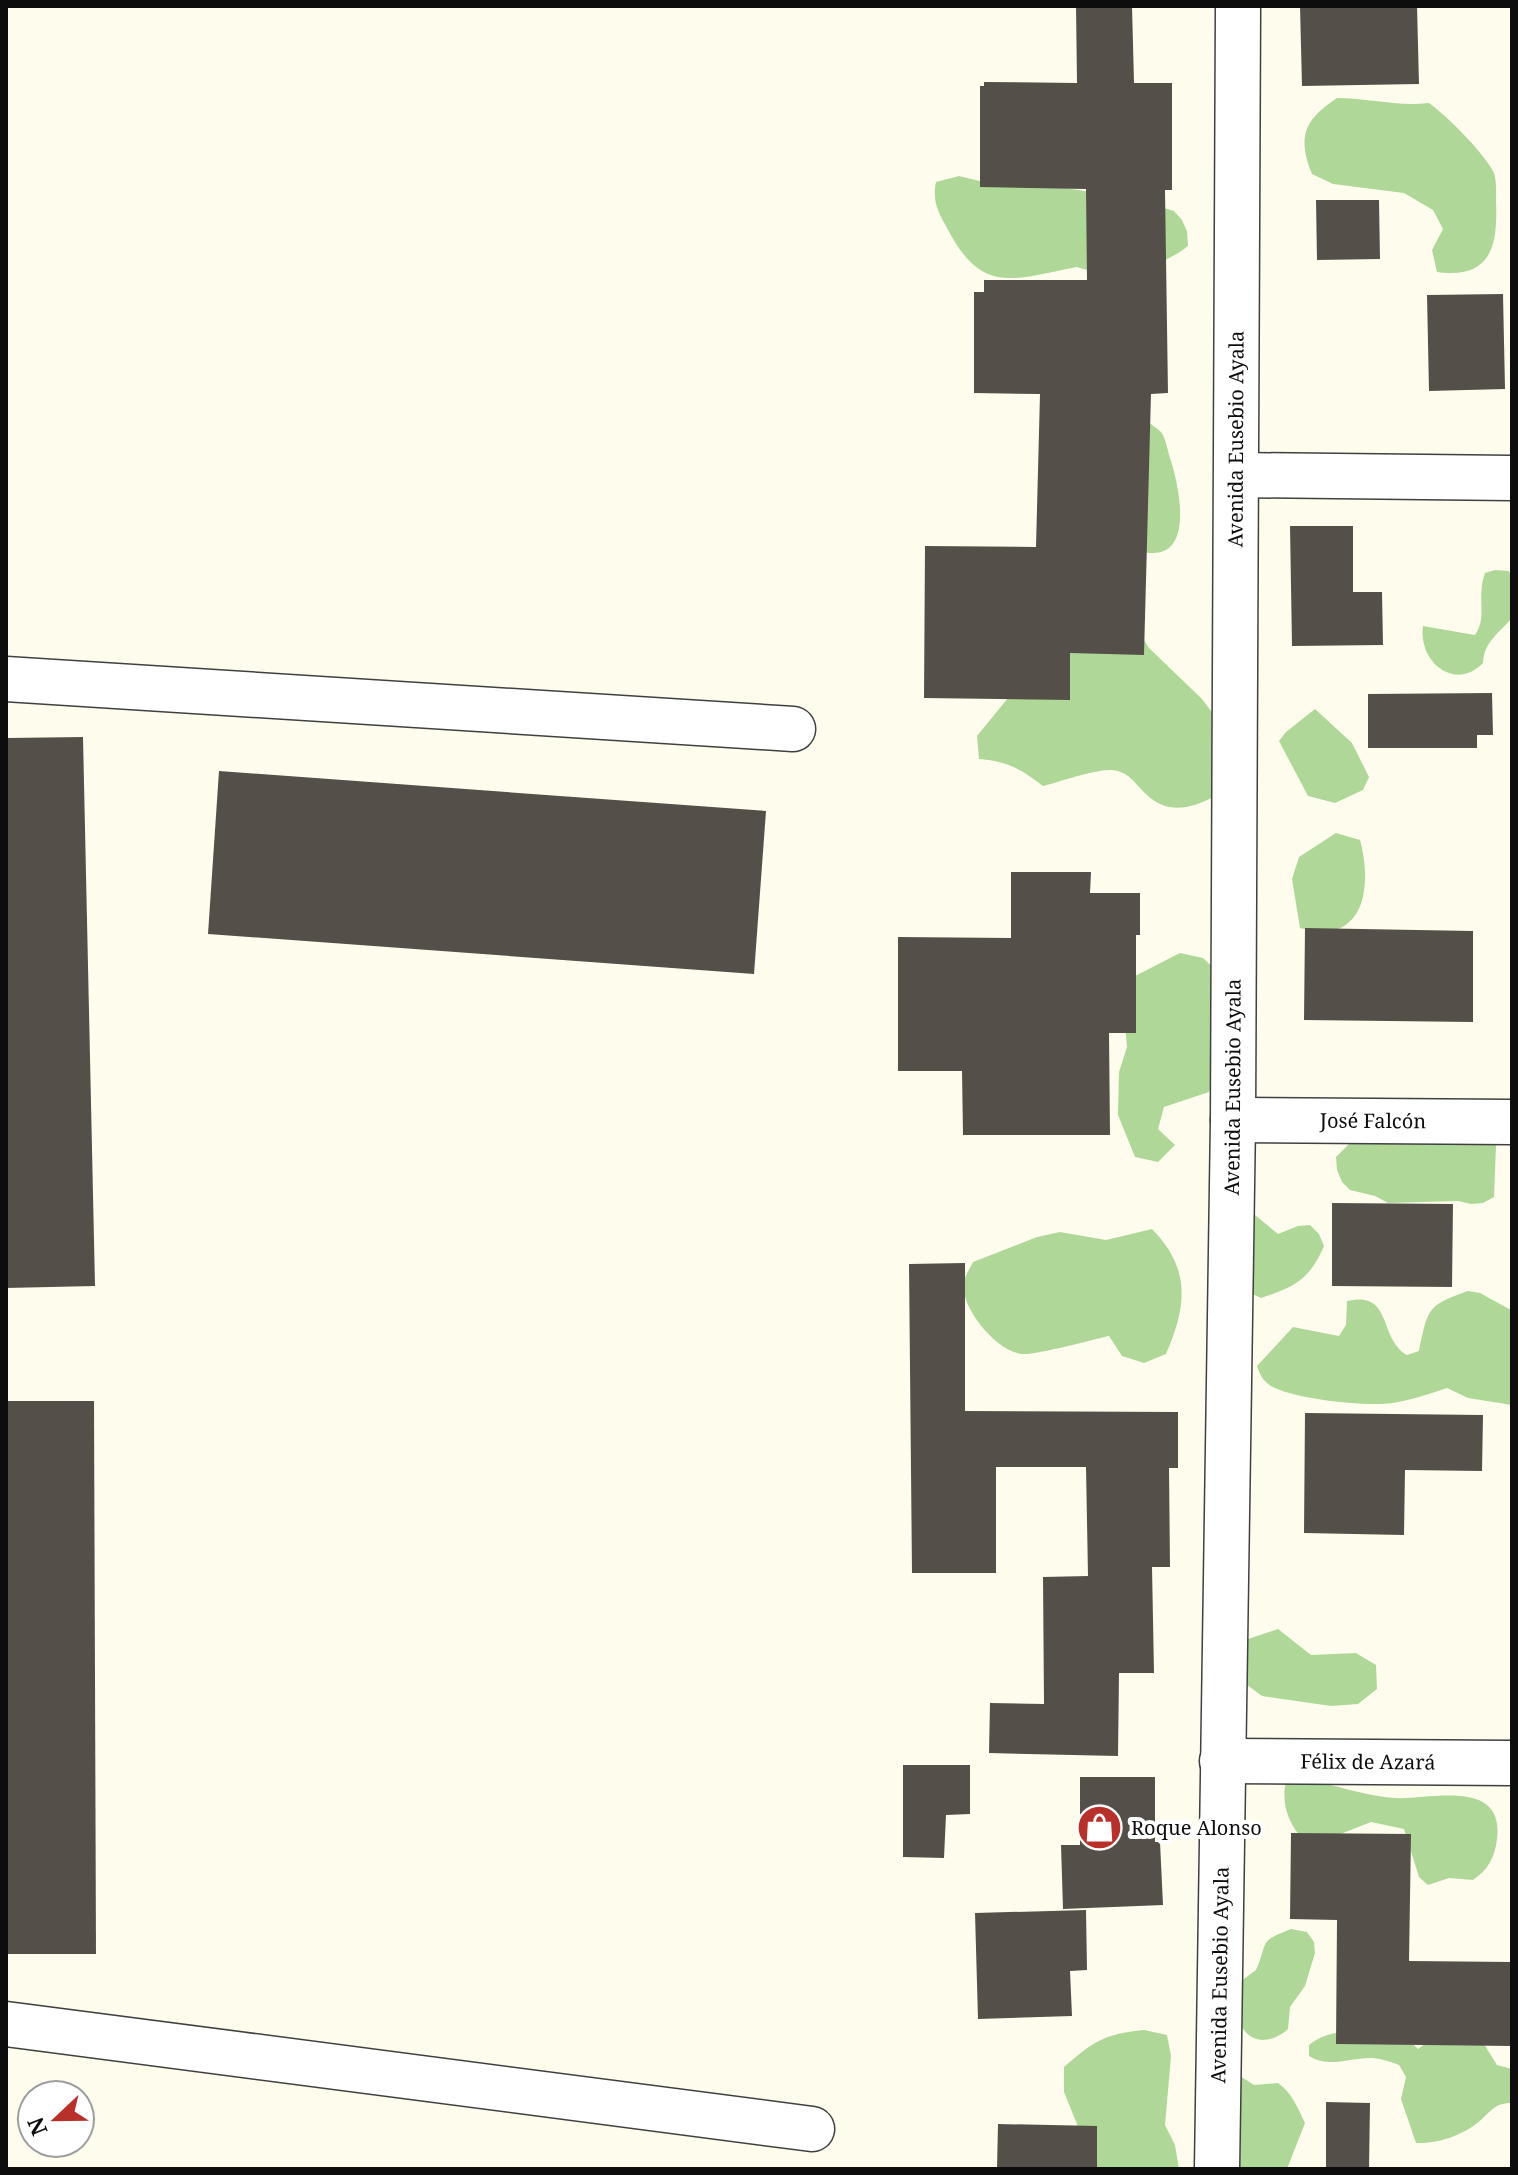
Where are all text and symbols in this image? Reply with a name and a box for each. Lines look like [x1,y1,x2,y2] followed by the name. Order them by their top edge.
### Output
[1222,331,1250,548] street label: Avenida Eusebio Ayala
[1218,979,1247,1196] street label: Avenida Eusebio Ayala
[1319,1107,1426,1134] street label: José Falcón
[1300,1748,1436,1775] street label: Félix de Azará
[1076,1804,1124,1852] shop icon: Roque Alonso
[1131,1814,1262,1841] place label: Roque Alonso
[1204,1866,1235,2084] street label: Avenida Eusebio Ayala
[16,2079,96,2159] north arrow
[19,2113,54,2141] text: N

